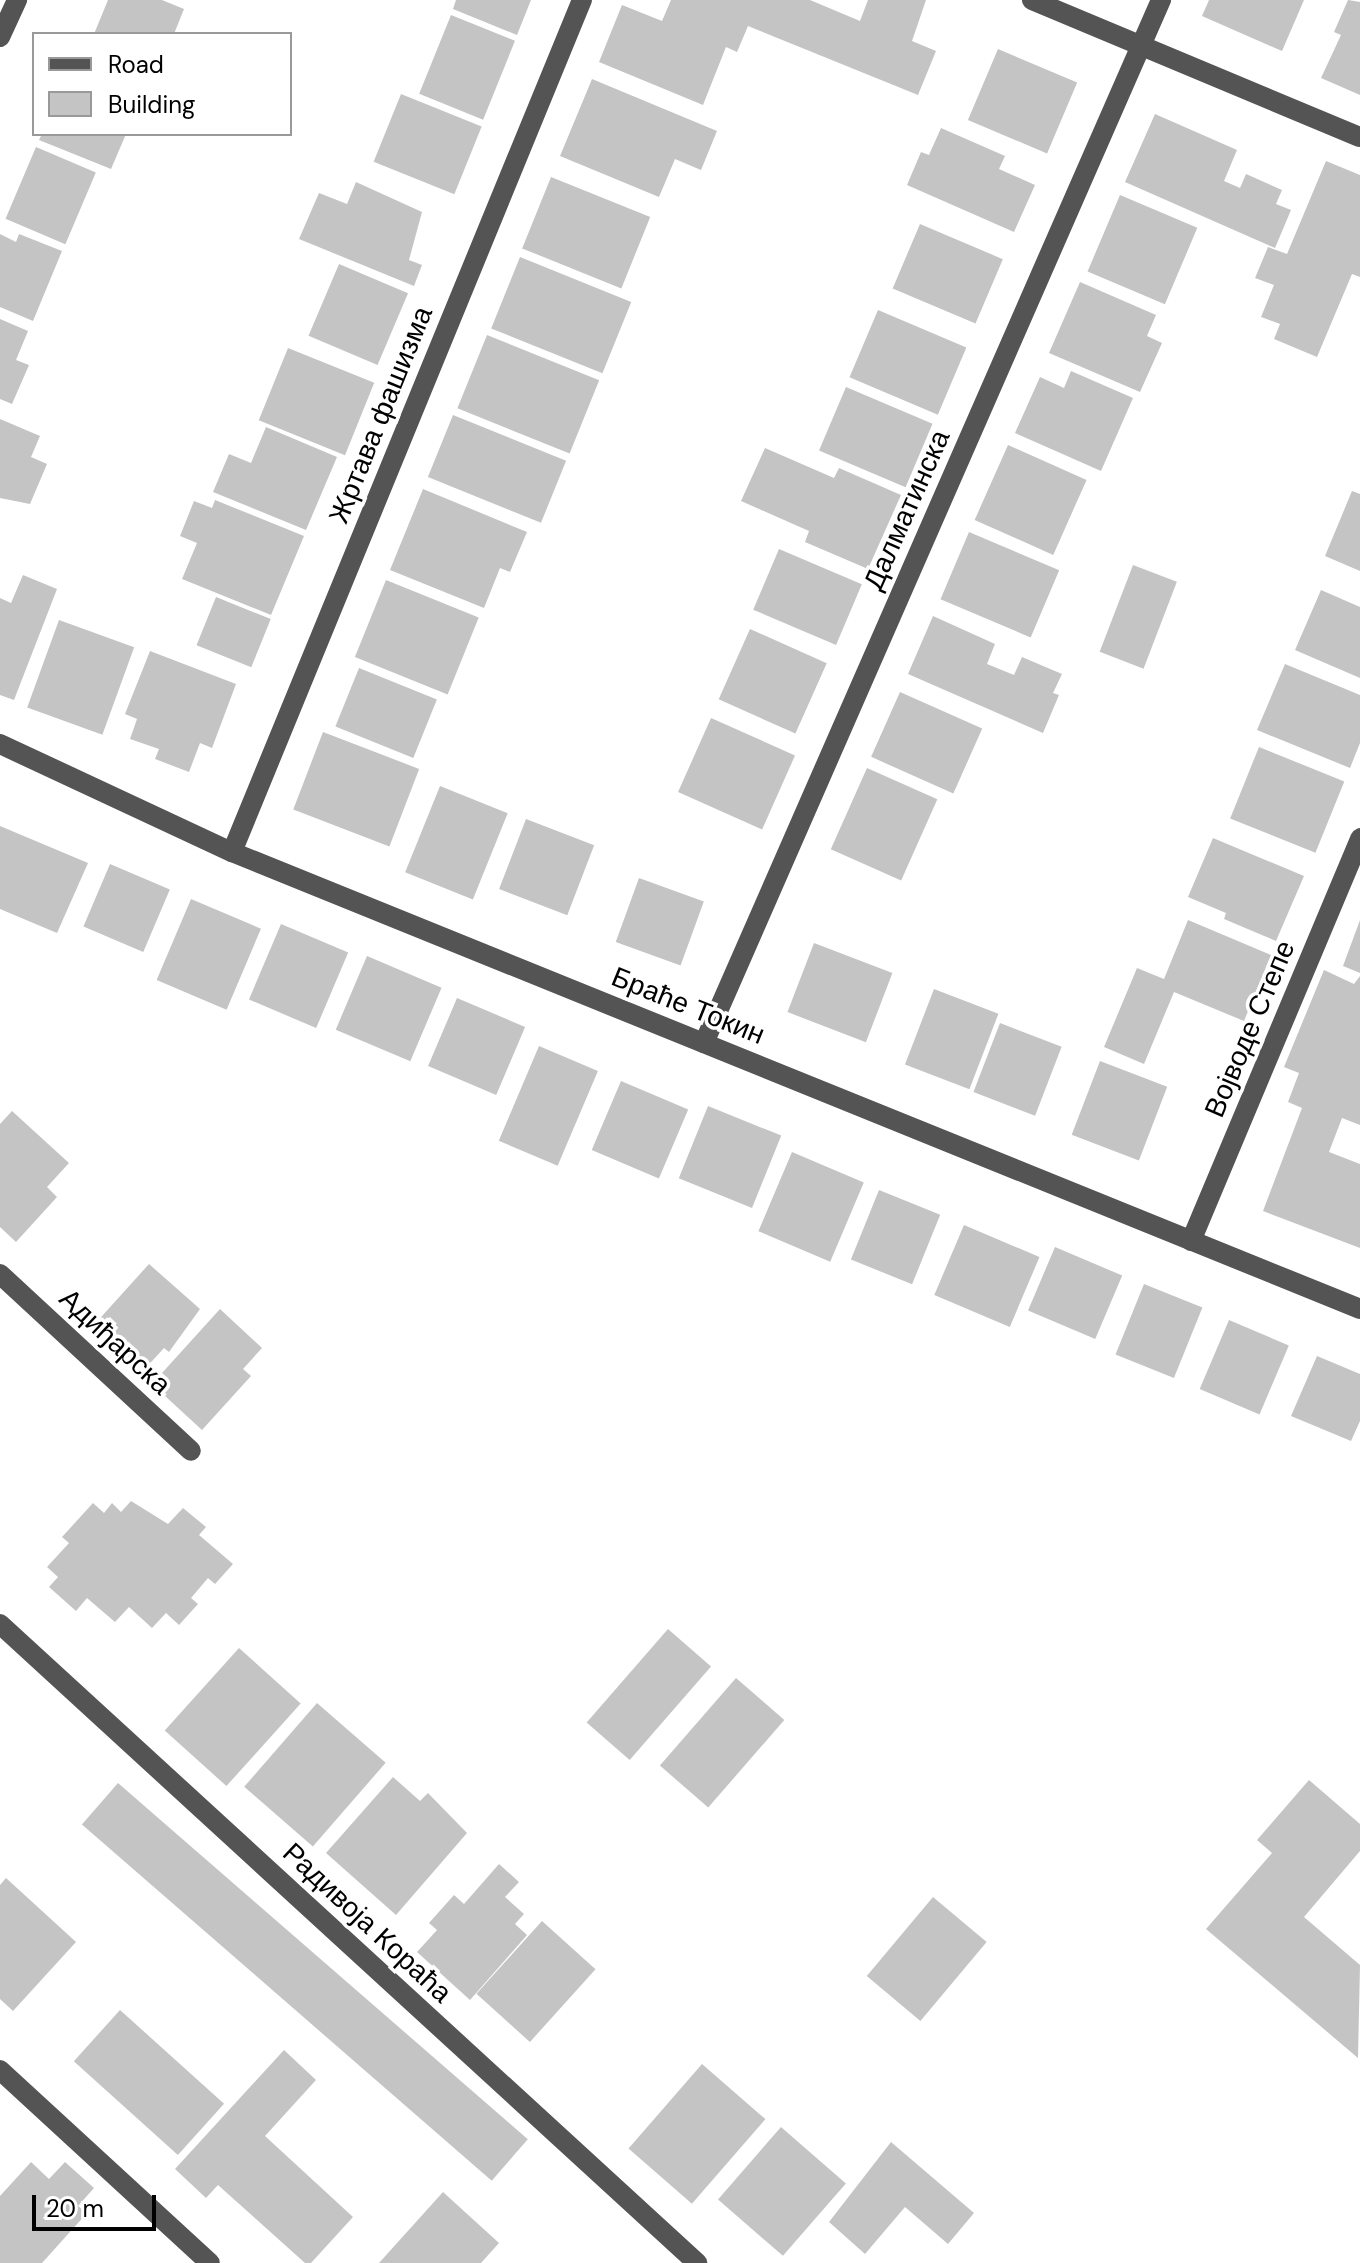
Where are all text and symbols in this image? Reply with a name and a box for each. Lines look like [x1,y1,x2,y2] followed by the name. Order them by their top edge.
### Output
[32,32,292,136] legend
[108,49,164,80] text: Road
[108,89,195,120] text: Building
[322,302,440,528] street label: Жртава фашизма
[857,425,957,595] street label: Далматинска
[1198,936,1302,1122] street label: Војводе Степе
[607,960,769,1052] street label: Браће Токин
[52,1282,178,1402] street label: Адиђарска
[276,1836,458,2010] street label: Радивоја Кораћа
[36,2179,160,2229] scale bar
[46,2193,104,2224] text: 20 m

